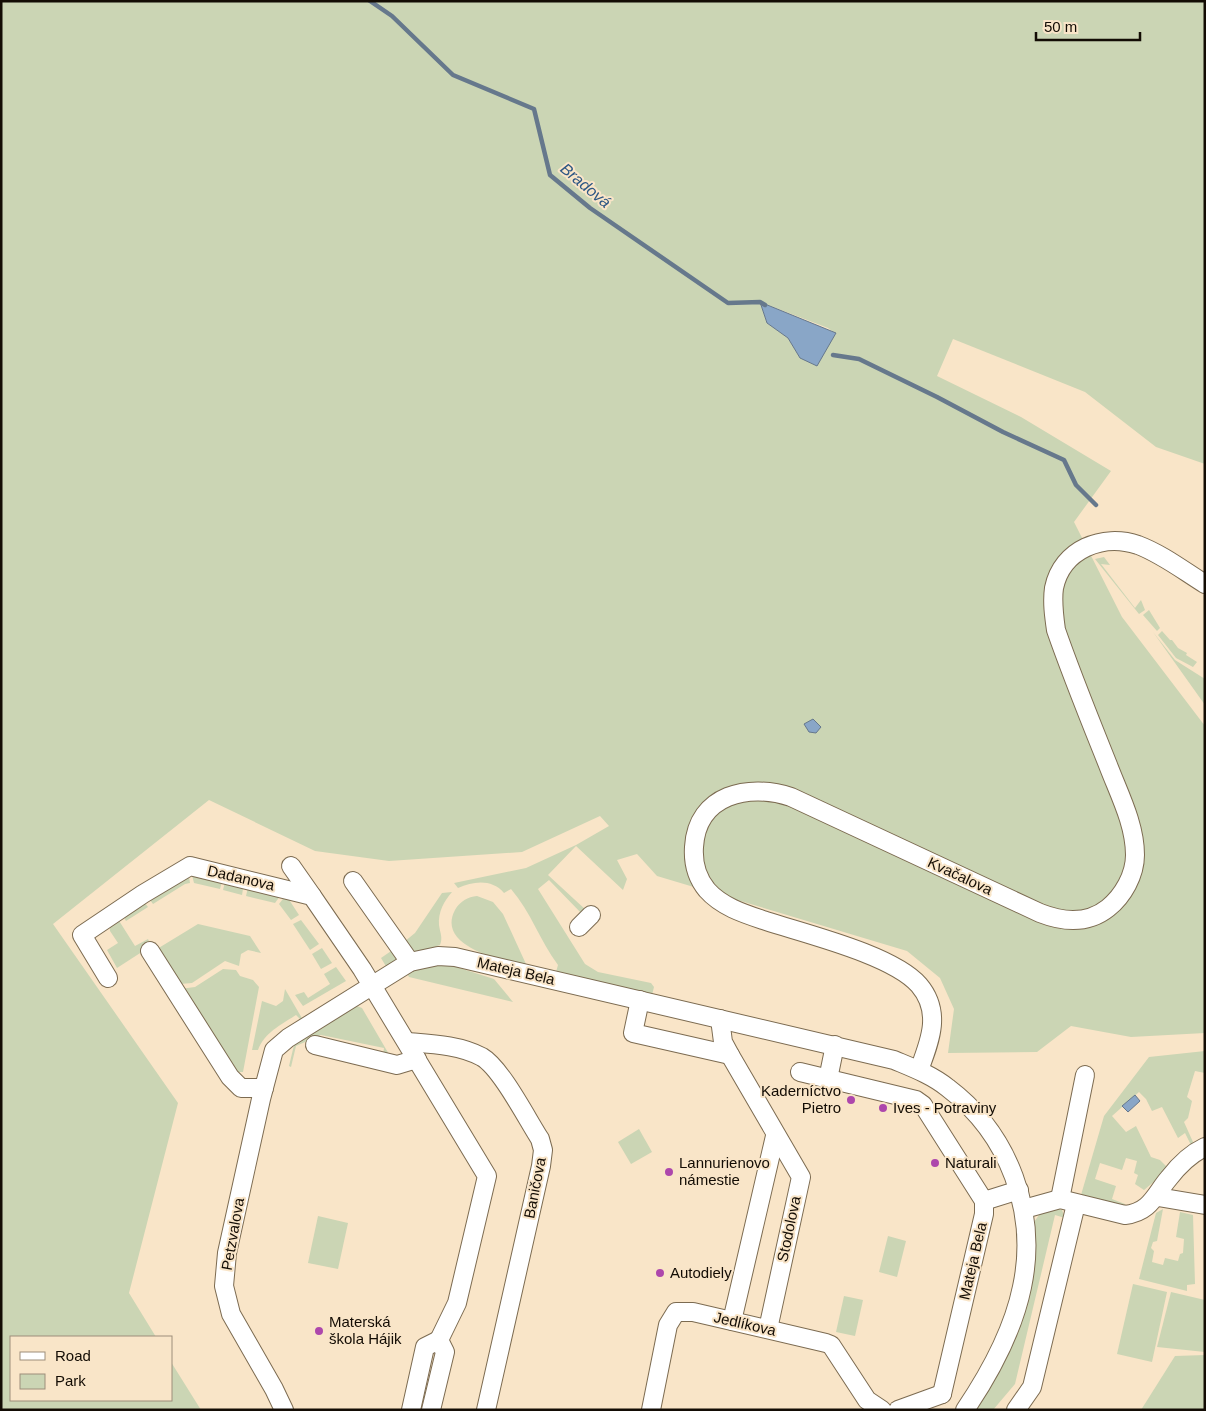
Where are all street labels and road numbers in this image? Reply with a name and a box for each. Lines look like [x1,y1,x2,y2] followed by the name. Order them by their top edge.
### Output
[925,853,996,898] street label: Kvačalova
[206,862,277,894] street label: Dadanova
[476,953,557,988] street label: Mateja Bela
[520,1155,549,1220] street label: Baničova
[773,1194,804,1263] street label: Stodolova
[218,1196,247,1272] street label: Petzvalova
[955,1220,990,1301] street label: Mateja Bela
[712,1308,779,1339] street label: Jedlíkova

